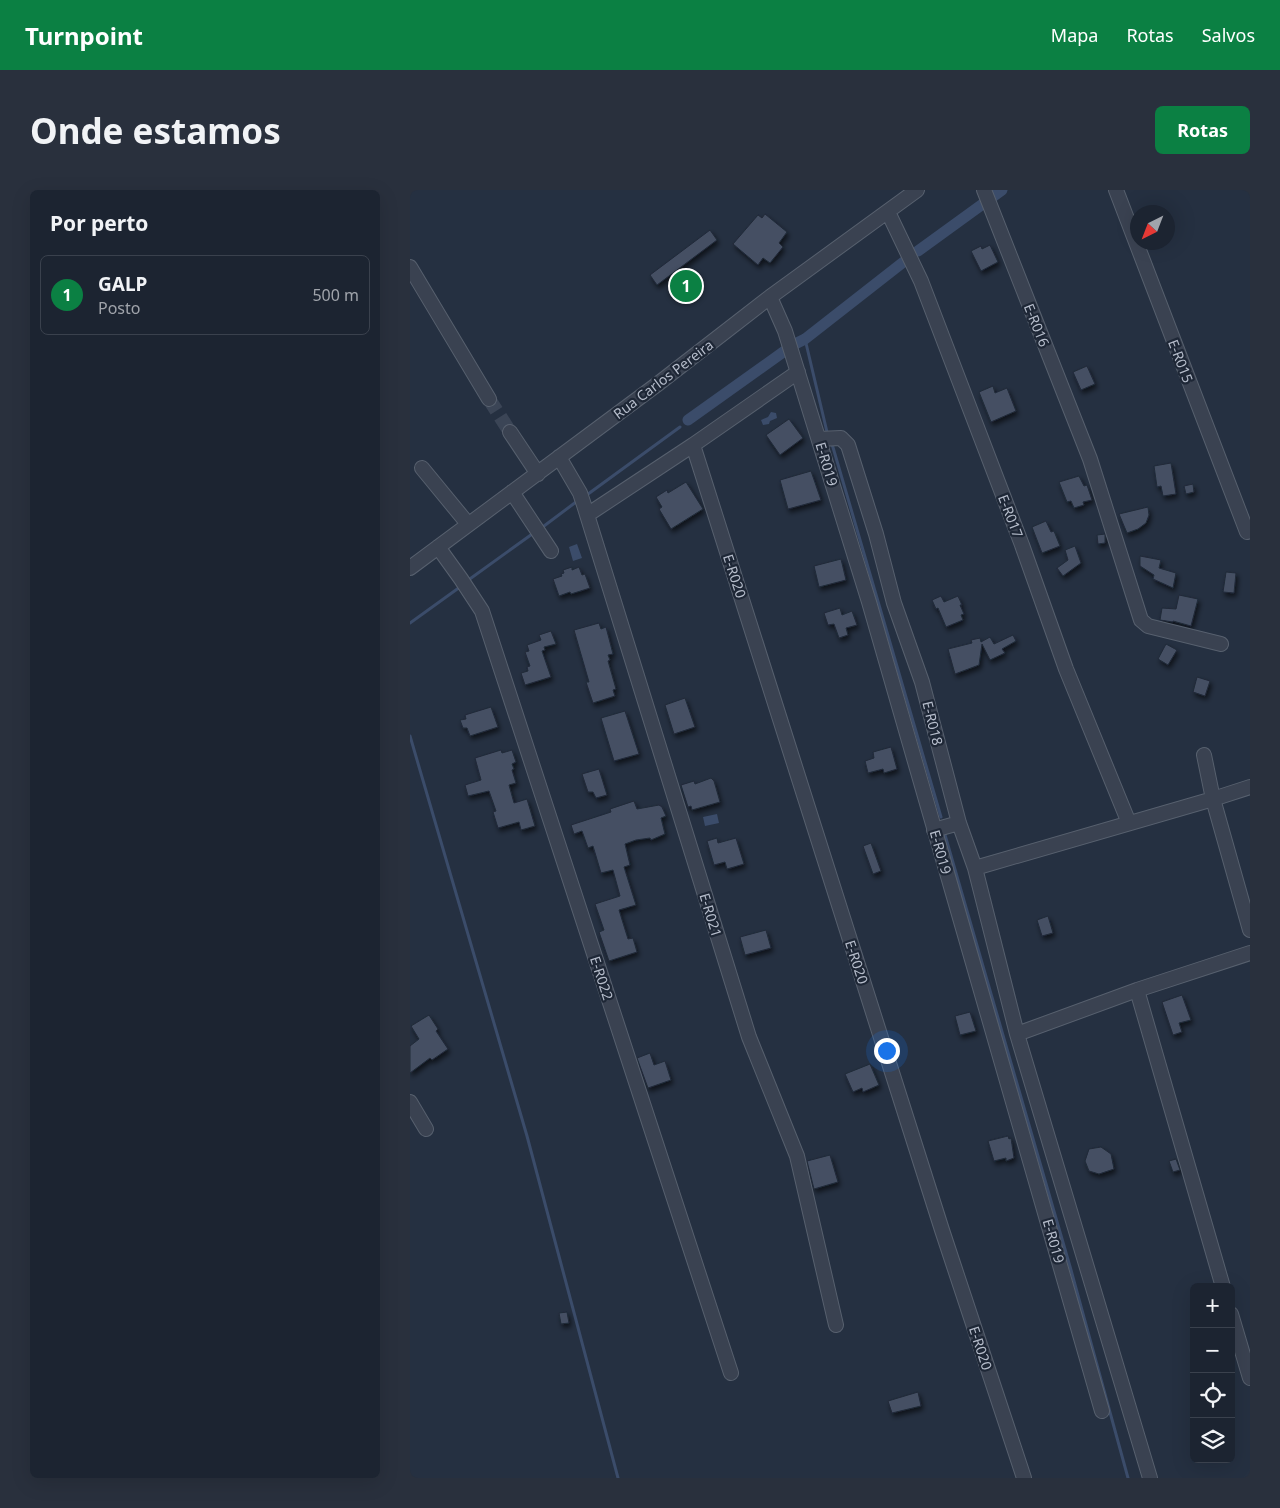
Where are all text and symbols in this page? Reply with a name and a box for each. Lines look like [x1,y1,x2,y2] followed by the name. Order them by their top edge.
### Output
[25,19,143,52] text: Turnpoint
[1051,23,1098,47] text: Mapa
[1126,23,1174,47] text: Rotas
[1202,23,1255,47] text: Salvos
[1155,106,1250,154] button: Rotas
[30,107,281,154] text: Onde estamos
[1130,205,1175,250] north arrow
[50,209,148,237] text: Por perto
[670,267,702,305] pin: 1
[98,271,147,297] text: GALP
[62,284,72,306] text: 1
[312,284,359,306] text: 500 m
[98,297,140,319] text: Posto
[1020,301,1054,349] street label: E-R016
[609,335,717,423] street label: Rua Carlos Pereira
[1164,337,1198,385] street label: E-R015
[811,440,843,488] street label: E-R019
[994,492,1028,540] street label: E-R017
[719,552,751,600] street label: E-R020
[918,699,948,747] street label: E-R018
[926,828,956,876] street label: E-R019
[695,891,727,939] street label: E-R021
[841,938,873,986] street label: E-R020
[586,954,618,1002] street label: E-R022
[874,1038,900,1064] your location
[1039,1217,1069,1265] street label: E-R019
[1190,1283,1235,1463] map controls
[1190,1283,1235,1328] button: +
[965,1324,997,1372] street label: E-R020
[1190,1328,1235,1373] button: −
[1190,1373,1235,1418] button: locate
[1190,1418,1235,1463] button: layers

